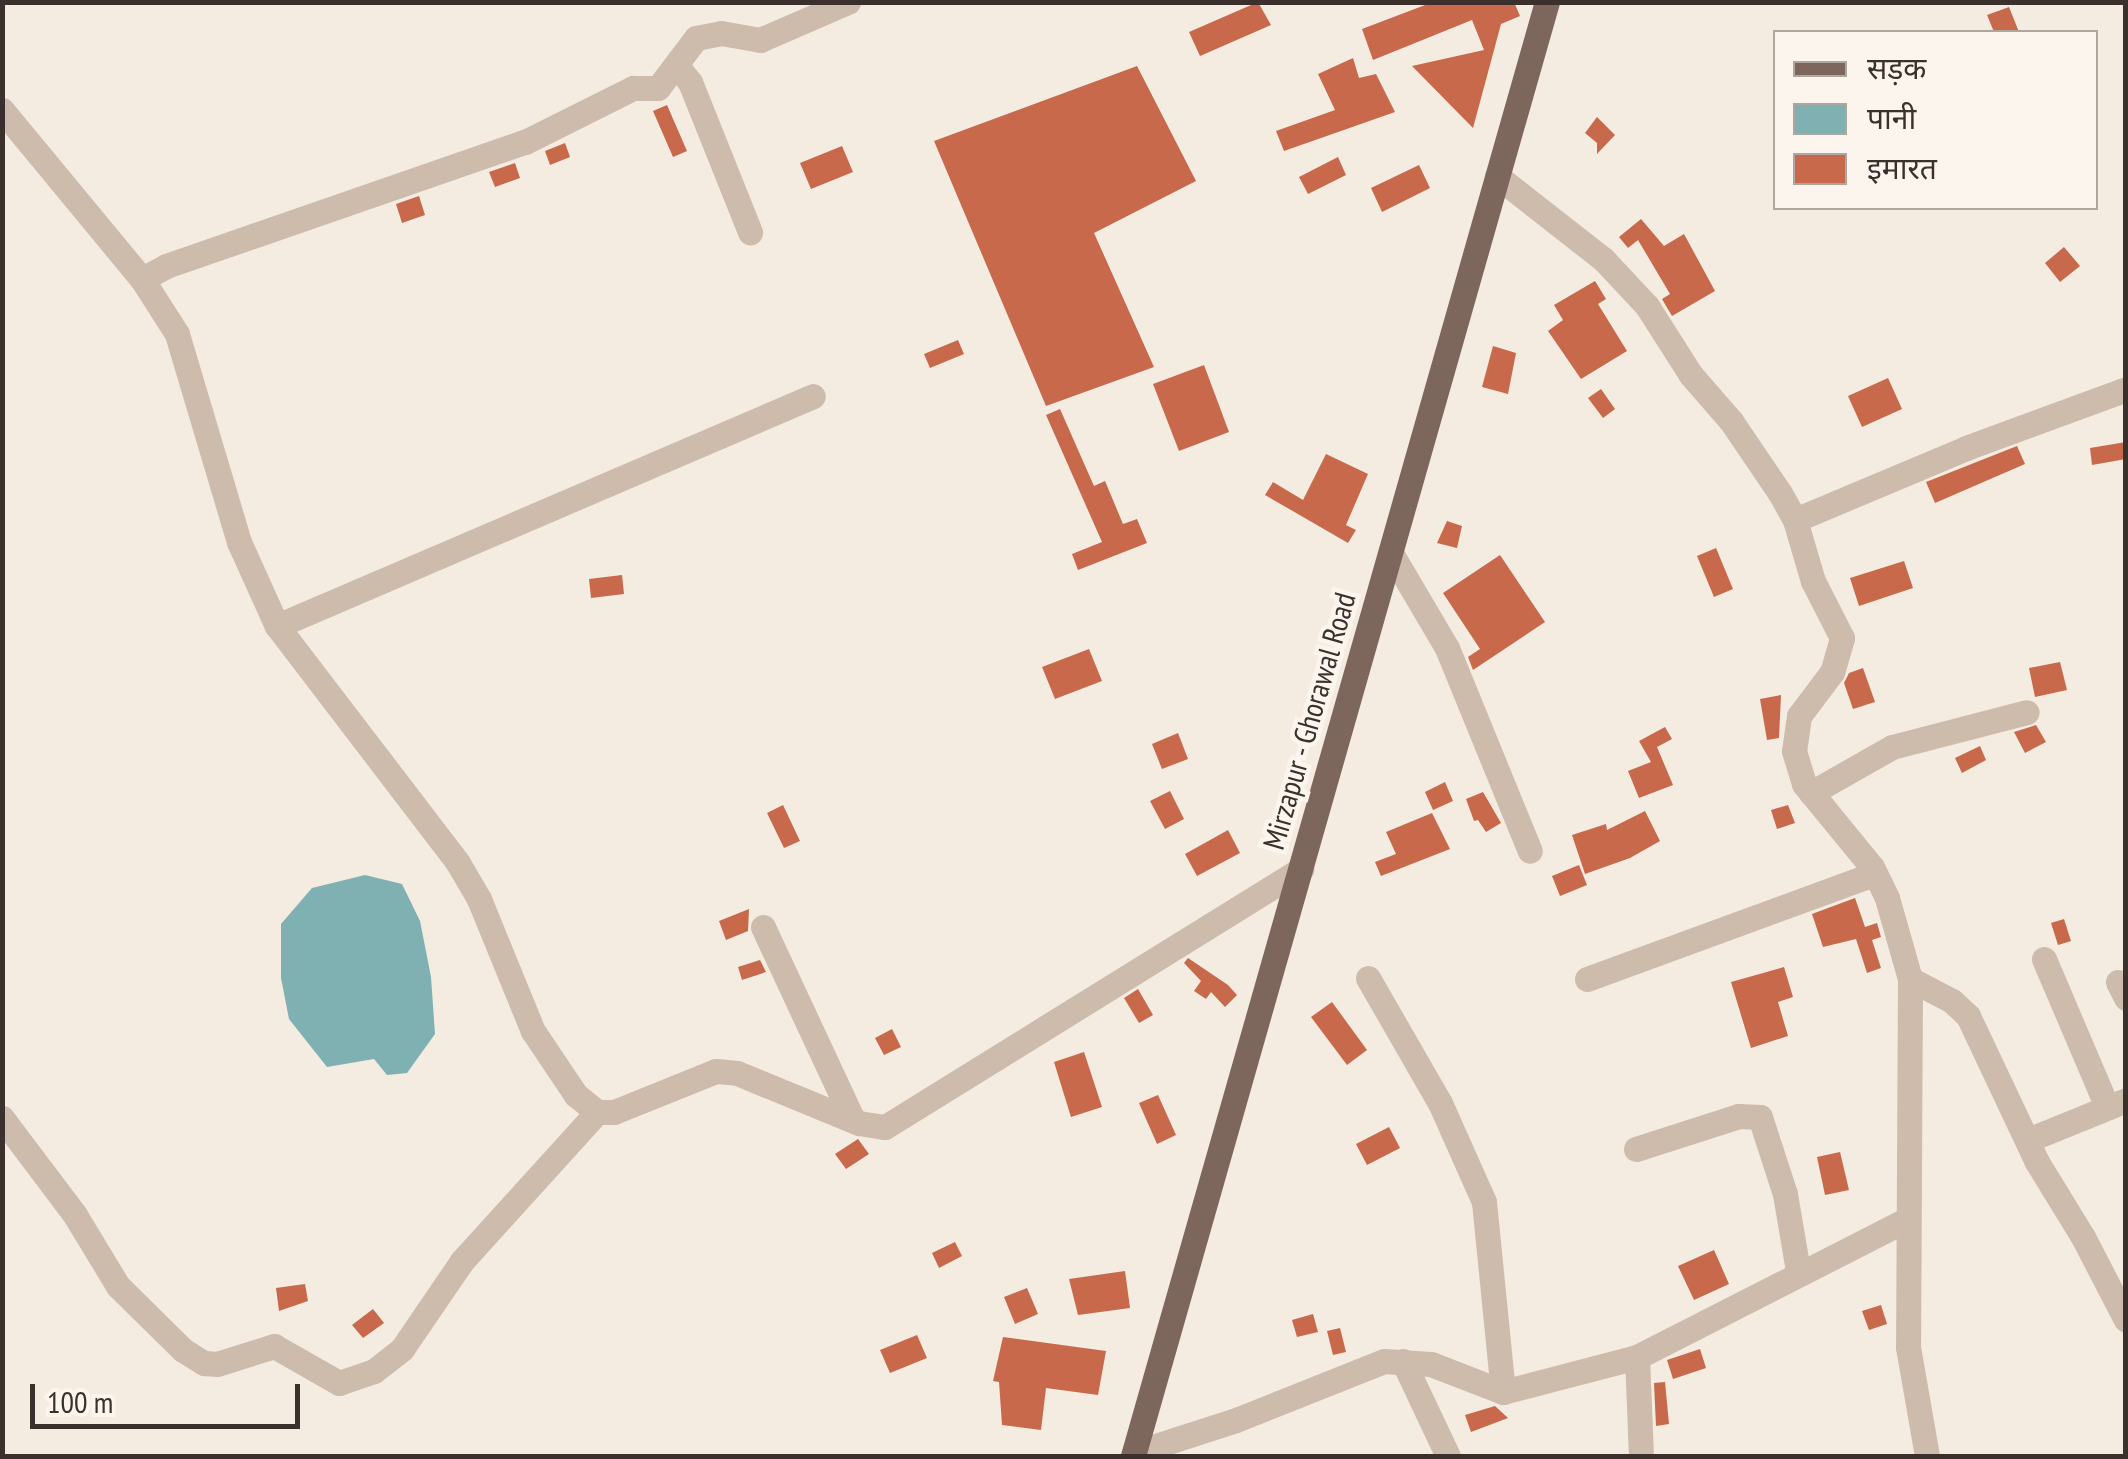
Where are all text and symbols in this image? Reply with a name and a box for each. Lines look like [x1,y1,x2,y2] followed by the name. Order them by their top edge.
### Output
[1773,30,2098,210] legend
[1867,48,1926,87] text: सड़क
[1867,98,1916,137] text: पानी
[1867,148,1937,187] text: इमारत
[1255,587,1363,855] street label: Mirzapur - Ghorawal Road
[35,1364,305,1426] scale bar
[47,1382,113,1421] text: 100 m

